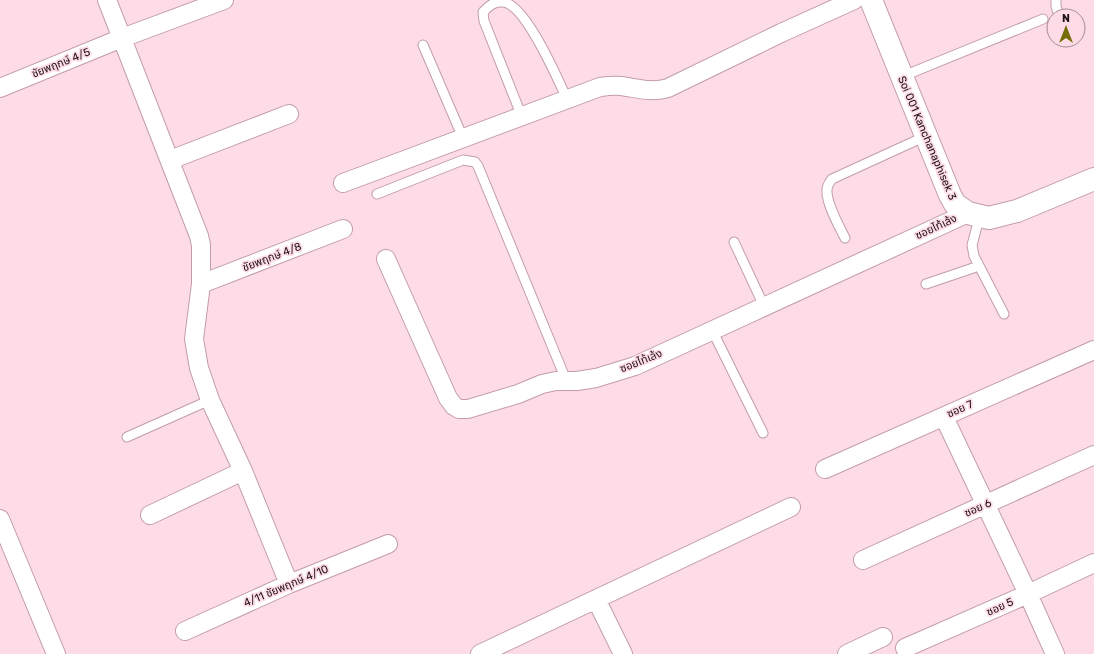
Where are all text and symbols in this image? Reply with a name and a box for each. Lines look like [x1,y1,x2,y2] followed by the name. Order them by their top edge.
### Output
[1046,8,1086,48] north arrow
[1062,12,1070,25] text: N
[30,45,93,81] street label: ชัยพฤกษ์ 4/5
[895,74,959,202] street label: Soi 001 Kanchanaphisek 3
[913,212,959,242] street label: ซอยไท้เล้ง
[241,240,303,274] street label: ชัยพฤกษ์ 4/8
[618,347,664,375] street label: ซอยไท้เล้ง
[945,397,975,420] street label: ซอย 7
[962,496,994,520] street label: ซอย 6
[242,562,330,610] street label: 4/11 ชัยพฤกษ์ 4/10
[984,595,1016,619] street label: ซอย 5

